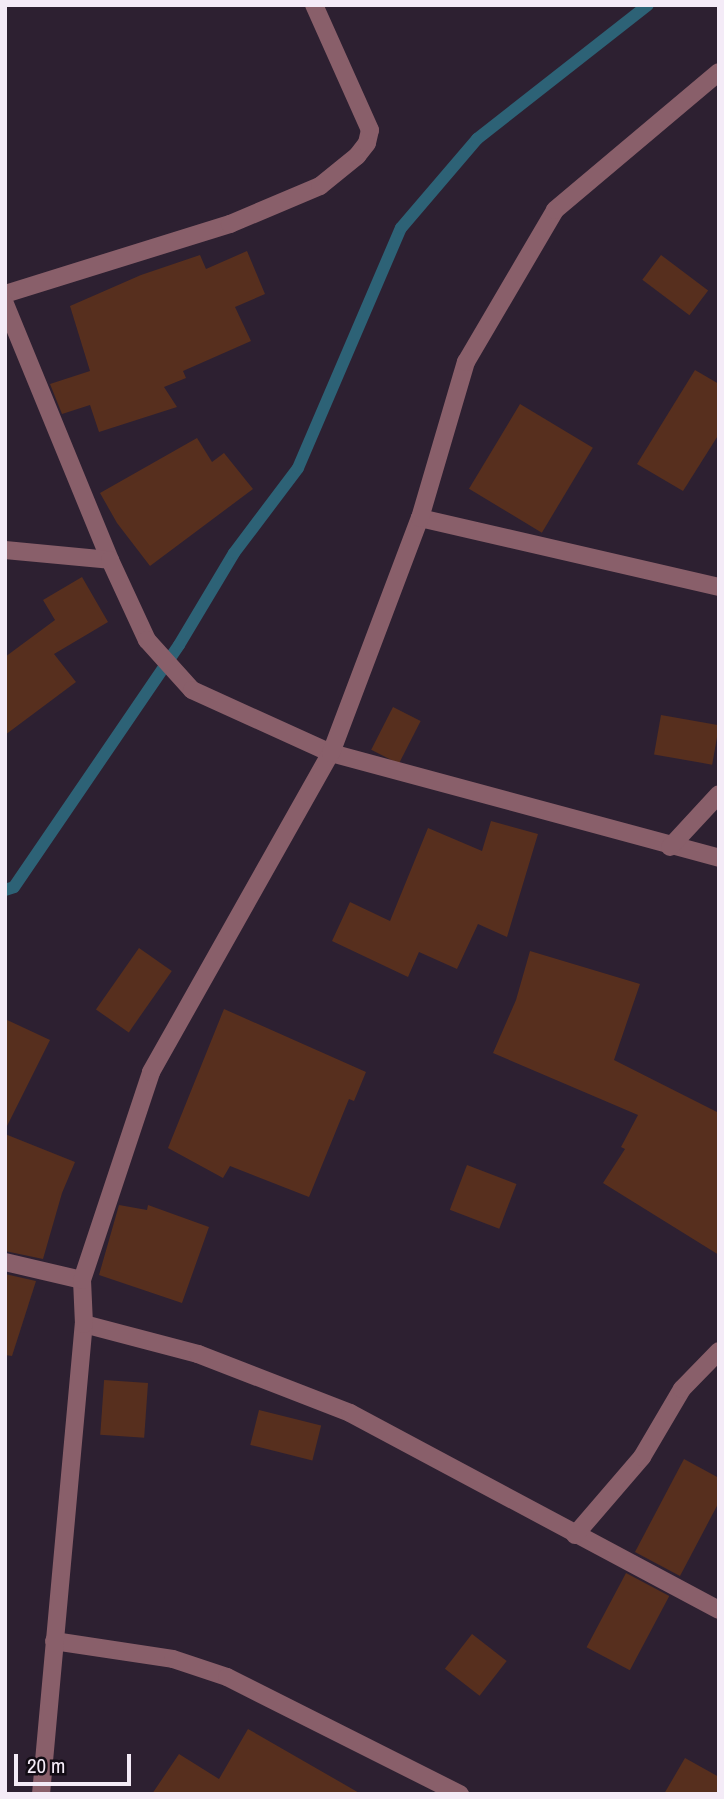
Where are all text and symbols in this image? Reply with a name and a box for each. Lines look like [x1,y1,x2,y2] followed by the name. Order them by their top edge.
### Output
[18,1740,135,1784] scale bar
[27,1751,65,1780] text: 20 m

